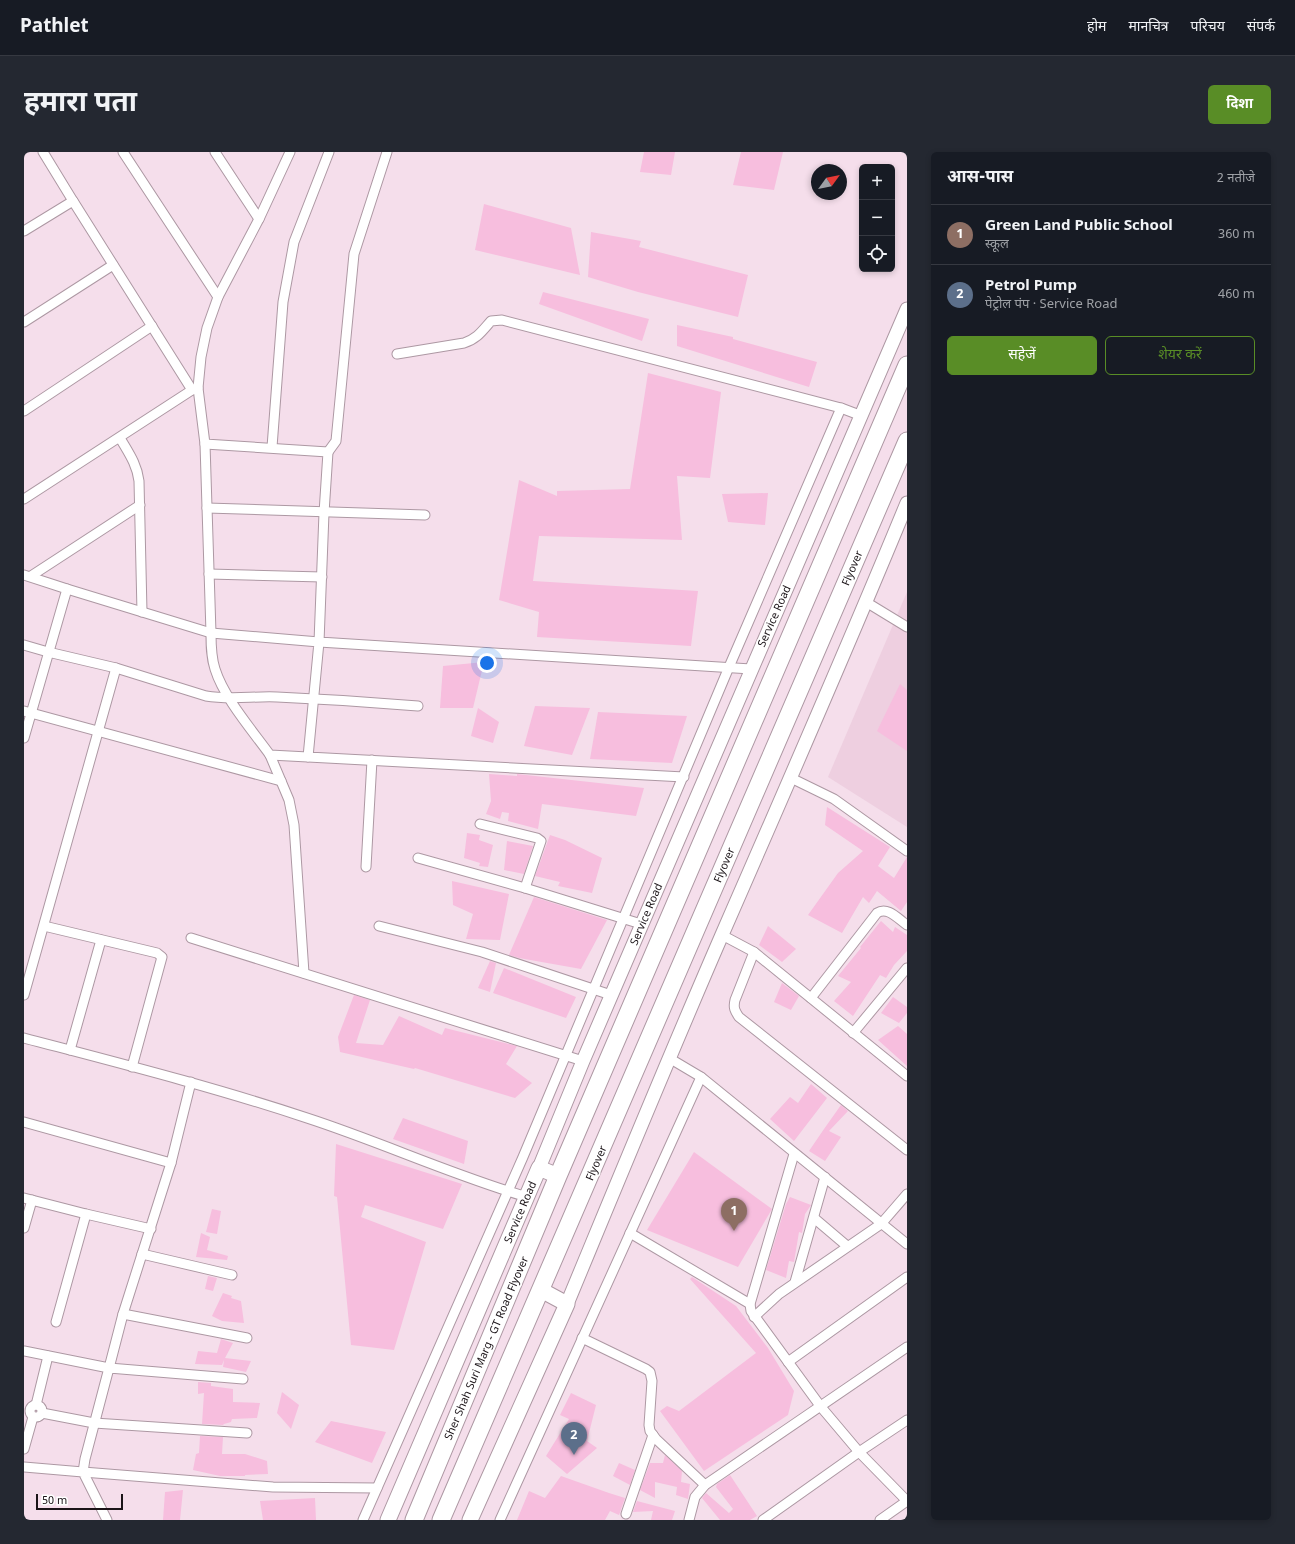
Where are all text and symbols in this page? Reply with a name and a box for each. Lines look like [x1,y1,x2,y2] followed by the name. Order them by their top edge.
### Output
[20,15,89,40] text: Pathlet
[1087,18,1106,37] text: होम
[1128,18,1169,37] text: मानचित्र
[1191,18,1225,37] text: परिचय
[1247,18,1275,37] text: संपर्क
[1208,85,1271,124] button: दिशा
[24,86,137,122] text: हमारा पता
[811,164,847,200] north arrow
[859,164,895,272] map controls
[859,164,895,200] button: +
[947,167,1013,189] text: आस-पास
[1217,170,1255,187] text: 2 नतीजे
[859,200,895,236] button: −
[985,217,1173,236] text: Green Land Public School
[956,226,964,243] text: 1
[1218,226,1255,243] text: 360 m
[859,236,895,272] button: locate
[985,236,1009,253] text: स्कूल
[985,277,1077,296] text: Petrol Pump
[956,286,964,303] text: 2
[1218,286,1255,303] text: 460 m
[985,296,1118,313] text: पेट्रोल पंप · Service Road
[947,336,1097,375] button: सहेजें
[1105,336,1255,375] button: शेयर करें
[839,548,867,588] street label: Flyover
[755,583,795,649] street label: Service Road
[477,653,497,673] your location
[711,845,739,885] street label: Flyover
[628,881,666,948] street label: Service Road
[583,1143,611,1183] street label: Flyover
[502,1179,540,1246] street label: Service Road
[721,1198,747,1231] pin: 1
[442,1254,532,1442] street label: Sher Shah Suri Marg - GT Road Flyover
[561,1422,587,1455] pin: 2
[36,1492,123,1511] scale bar
[42,1494,67,1508] text: 50 m

